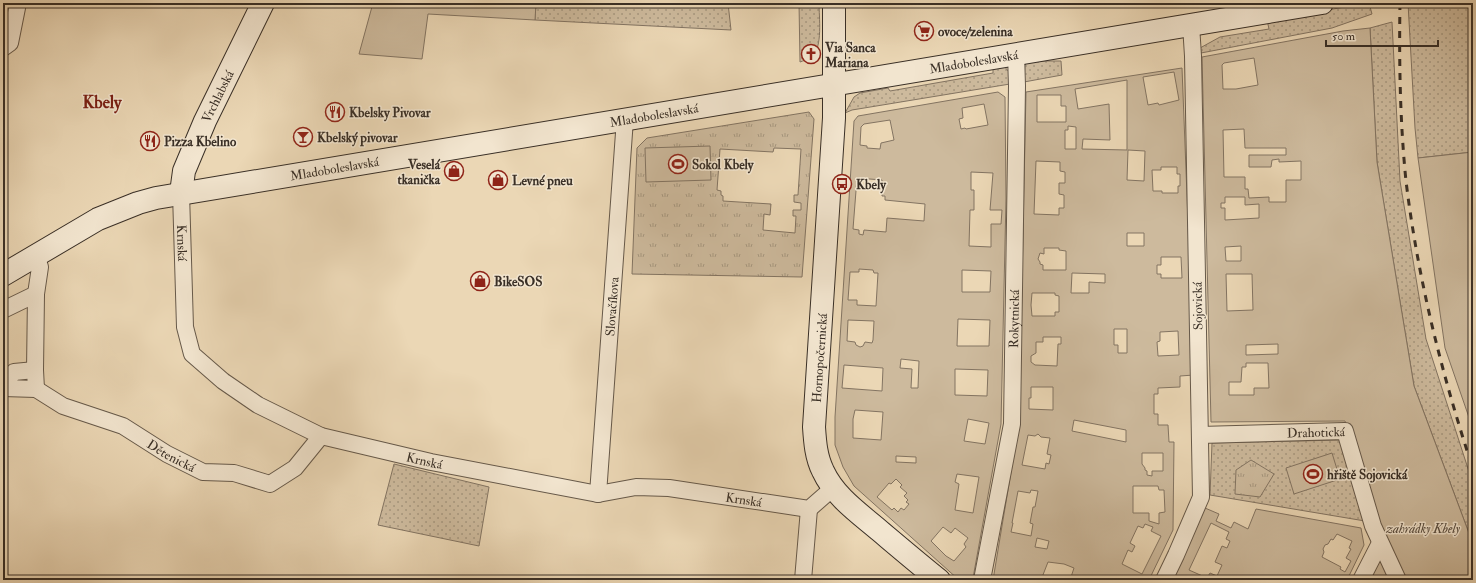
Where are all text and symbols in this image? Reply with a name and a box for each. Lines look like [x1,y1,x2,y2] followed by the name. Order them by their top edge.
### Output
[913,20,935,42] supermarket icon: ovoce/zelenina
[1326,22,1438,48] scale bar
[938,24,1013,40] place label: ovoce/zelenina
[1332,29,1356,44] text: 50 m
[824,40,876,71] place label: Via Sanca Mariana
[800,43,822,65] church icon: Via Sanca Mariana
[928,47,1020,78] street label: Mladoboleslavská
[199,67,238,125] street label: Vrchlabská
[82,92,122,114] district label: Kbely
[609,100,700,131] street label: Mladoboleslavská
[324,101,346,123] restaurant icon: Kbelsky Pivovar
[349,105,432,122] place label: Kbelsky Pivovar
[292,126,314,148] bar icon: Kbelský pivovar
[139,130,161,152] restaurant icon: Pizza Kbelino
[317,130,399,147] place label: Kbelský pivovar
[164,134,237,150] place label: Pizza Kbelino
[667,153,689,175] sports icon: Sokol Kbely
[289,154,381,184] street label: Mladoboleslavská
[398,157,441,188] place label: Veselá tkanička
[692,157,755,174] place label: Sokol Kbely
[443,160,465,182] shop icon: Veselá tkanička
[487,169,509,191] shop icon: Levné pneu
[512,173,573,190] place label: Levné pneu
[831,173,853,195] bus stop icon: Kbely
[856,177,887,194] place label: Kbely
[173,224,190,262] street label: Krnská
[469,270,491,292] shop icon: BikeSOS
[494,274,542,290] place label: BikeSOS
[602,276,623,337] street label: Slovačíkova
[1190,281,1206,330] street label: Sojovická
[1006,289,1024,348] street label: Rokytnická
[809,312,832,403] street label: Hornopočernická
[1287,424,1346,442] street label: Drahotická
[144,437,198,476] street label: Dětenická
[405,449,444,473] street label: Krnská
[1302,463,1324,485] sports icon: hřiště Sojovická
[1327,467,1408,483] place label: hřiště Sojovická
[724,490,763,511] street label: Krnská
[1385,521,1460,537] park label: zahrádky Kbely

